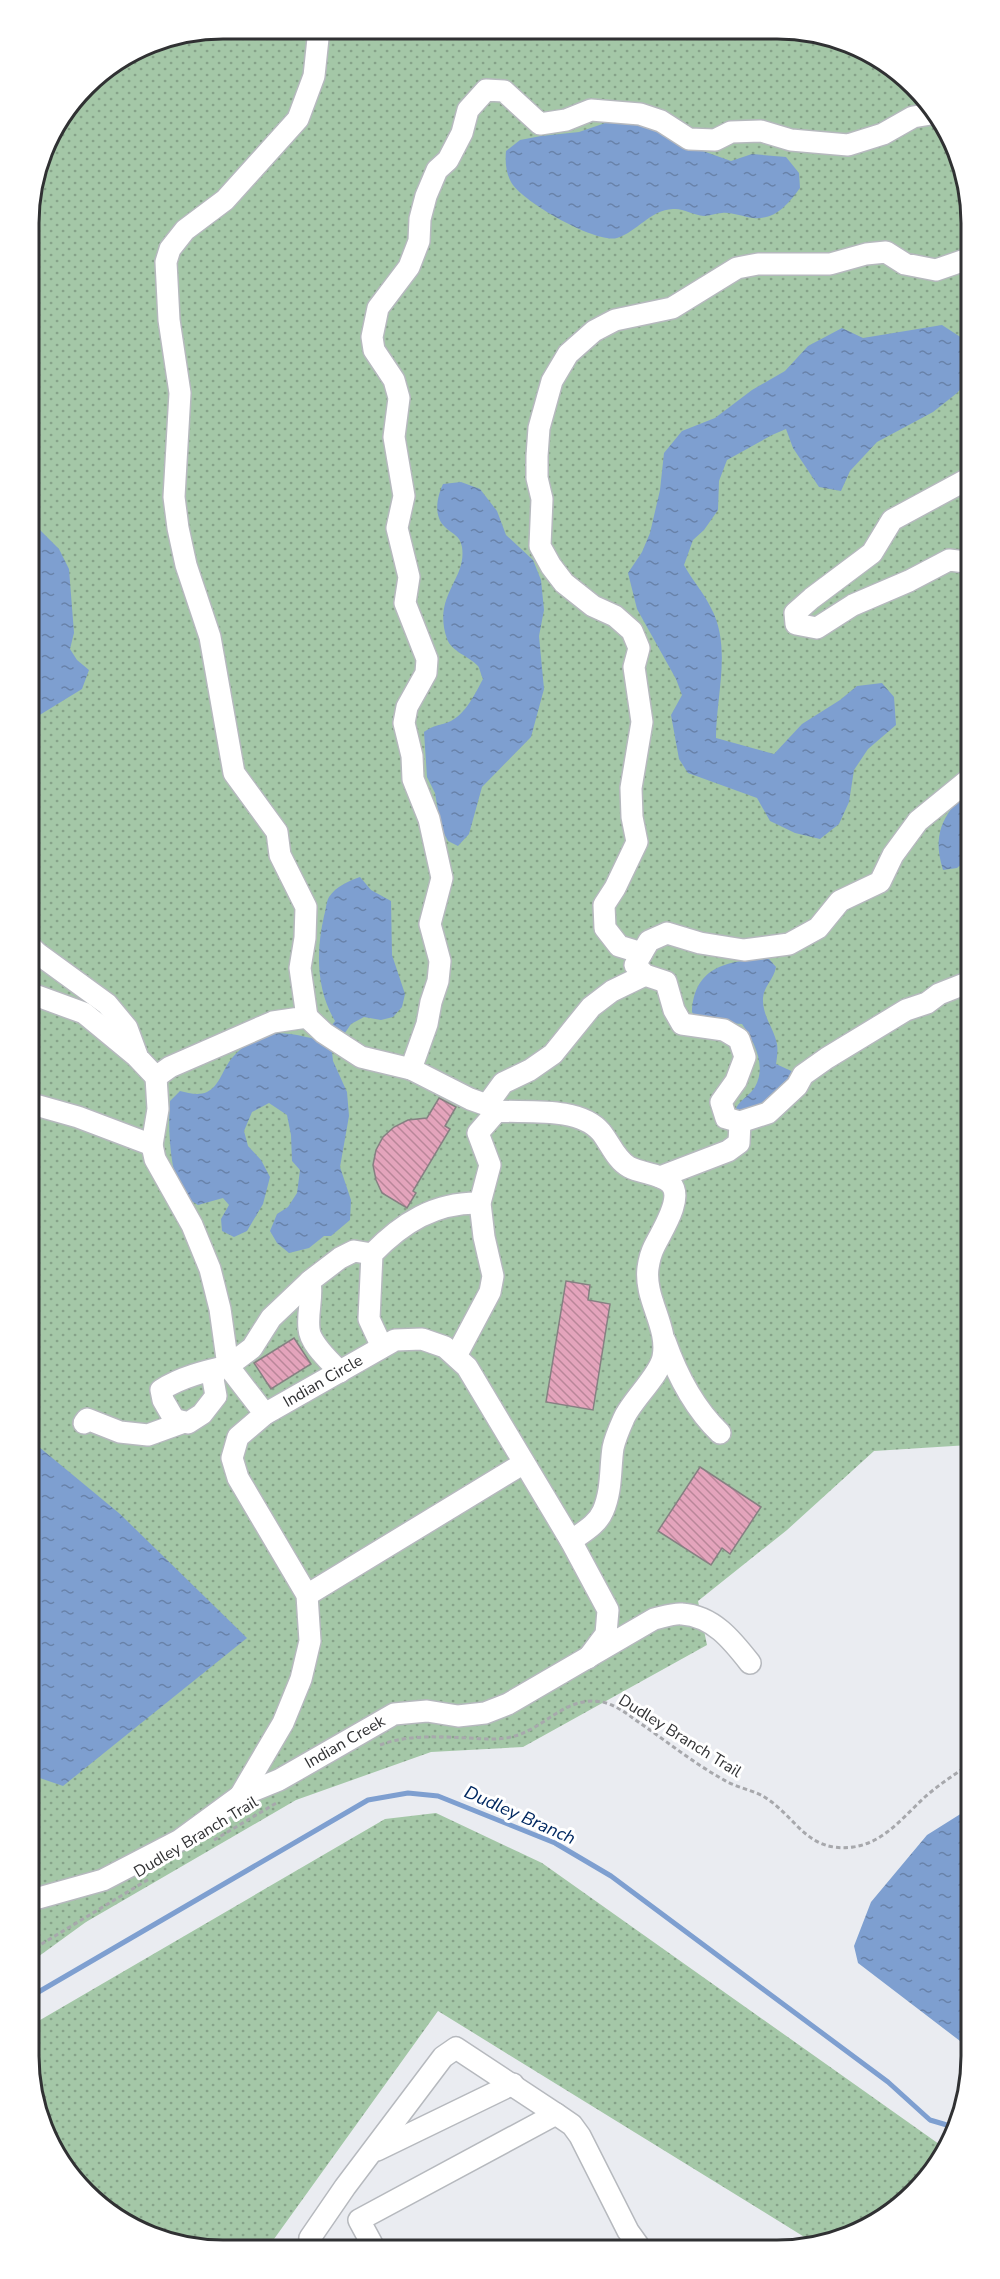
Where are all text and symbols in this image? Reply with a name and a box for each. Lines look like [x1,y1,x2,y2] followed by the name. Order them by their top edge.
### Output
[279,1349,367,1413] street label: Indian Circle
[614,1689,746,1783] street label: Dudley Branch Trail
[301,1710,390,1774] street label: Indian Creek
[461,1780,579,1850] water label: Dudley Branch
[130,1791,262,1883] street label: Dudley Branch Trail

